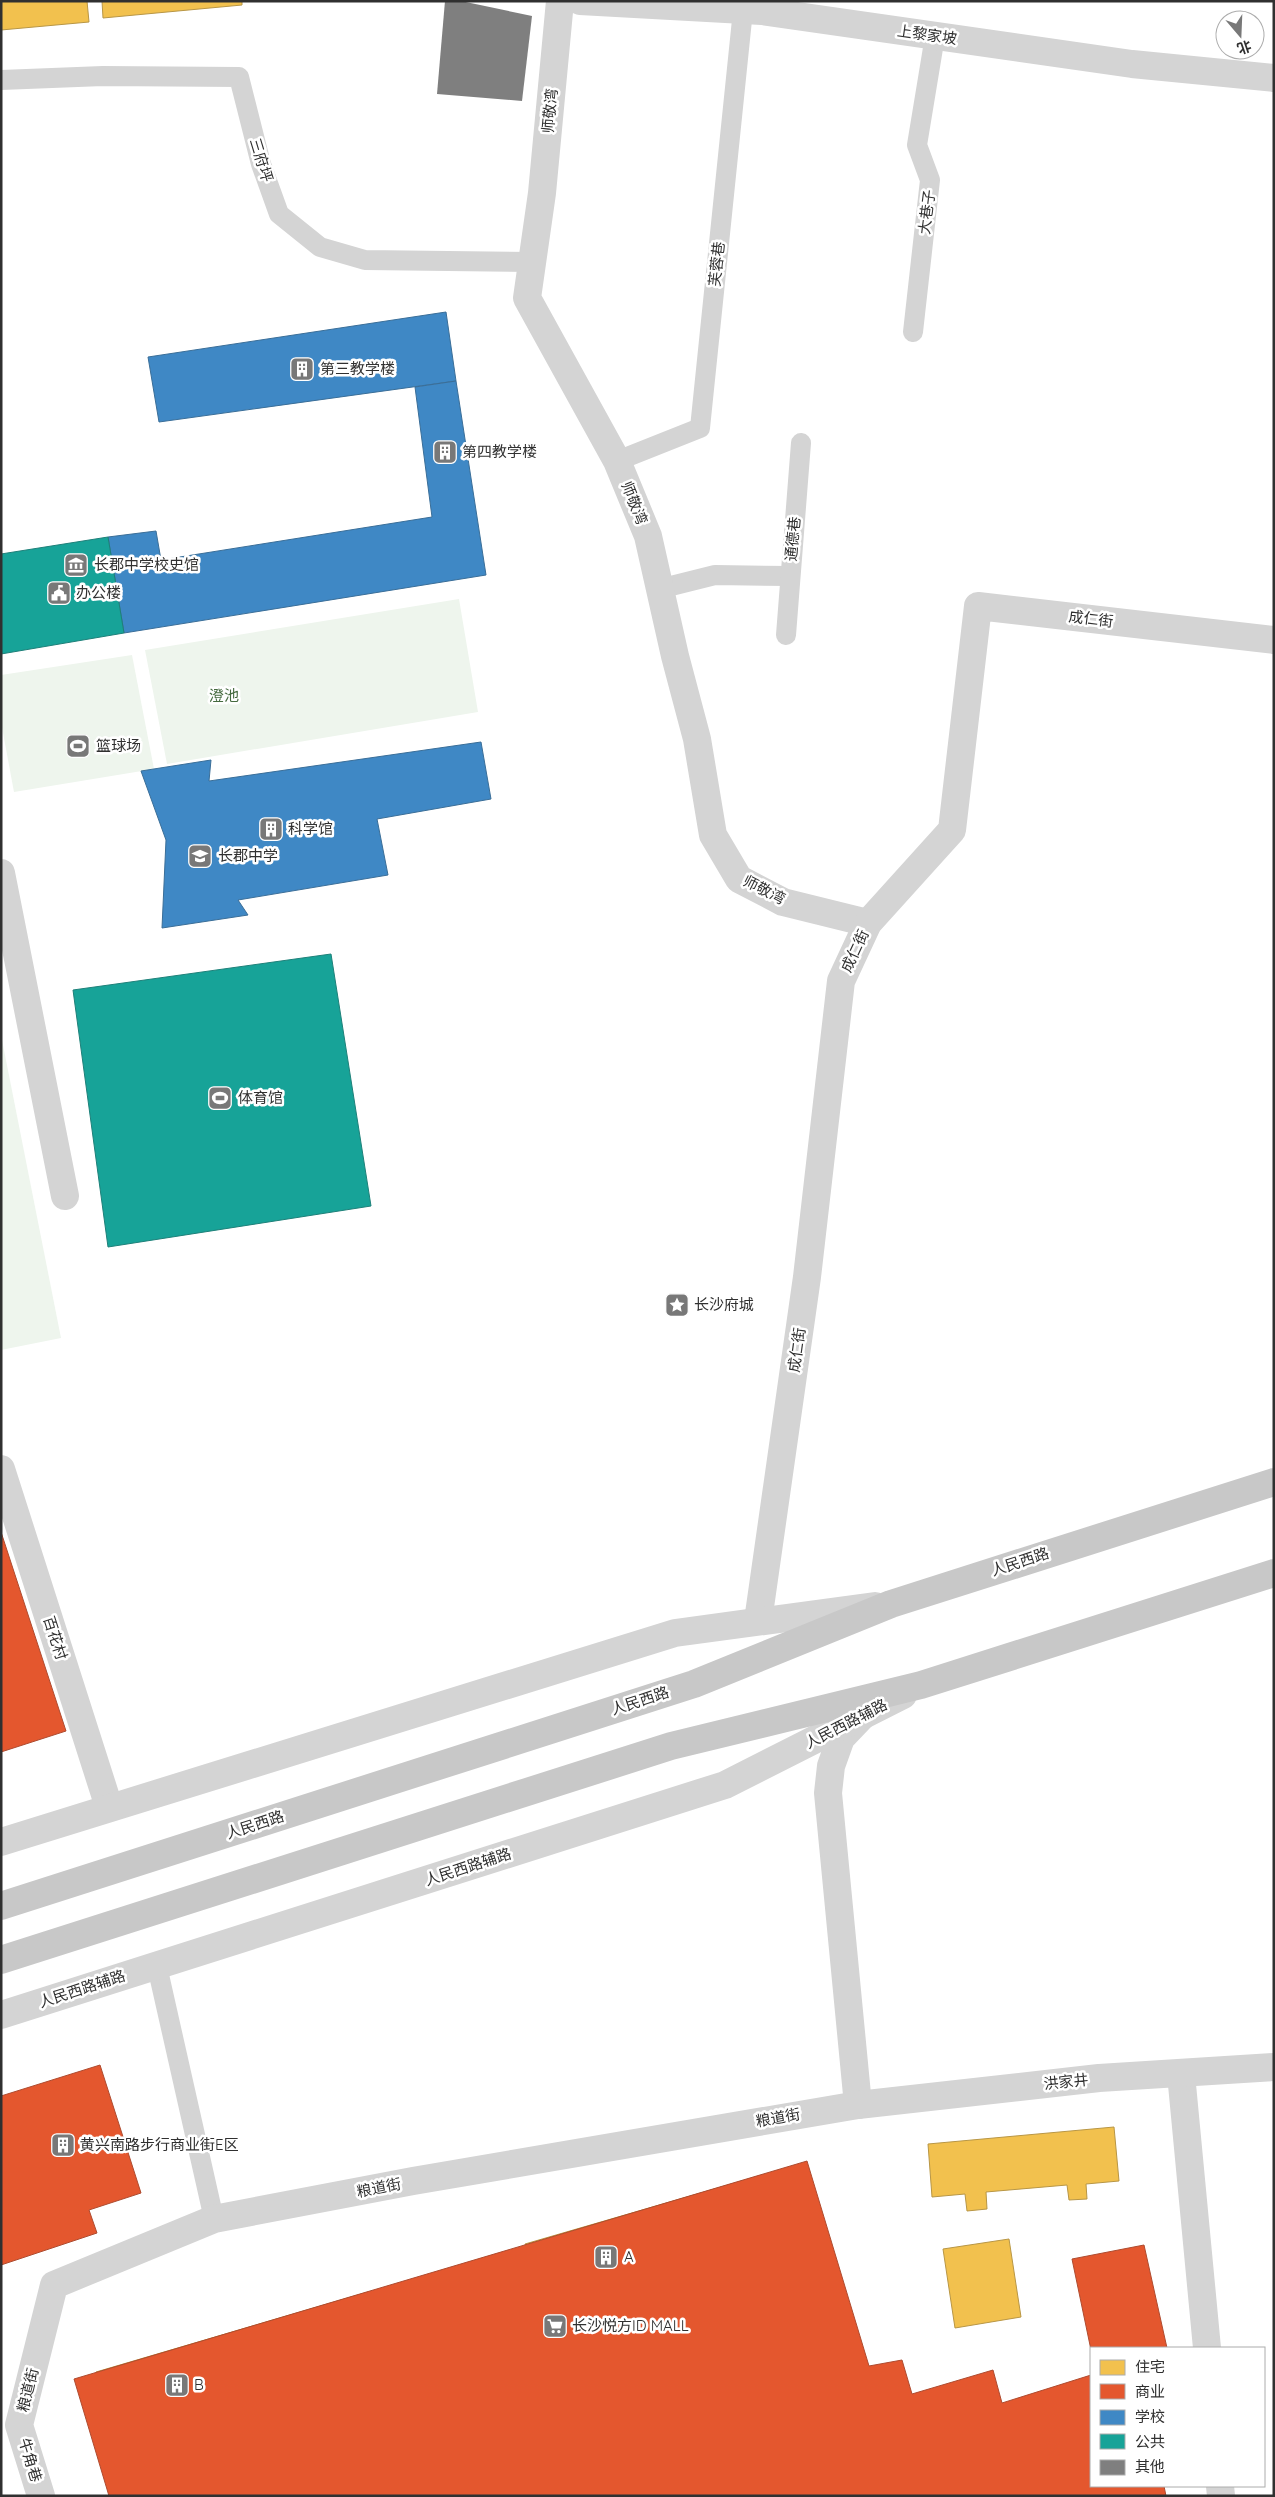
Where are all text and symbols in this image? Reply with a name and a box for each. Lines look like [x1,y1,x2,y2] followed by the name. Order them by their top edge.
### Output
[1215,10,1265,60] north arrow
[896,21,958,48] street label: 上黎家坡
[1235,37,1254,58] text: 北
[538,88,561,134] street label: 师敬湾
[246,136,277,184] street label: 三府坪
[914,188,939,235] street label: 大巷子
[705,241,728,287] street label: 芙蓉巷
[289,356,315,382] building icon: 第三教学楼
[320,359,395,378] place label: 第三教学楼
[432,439,458,465] building icon: 第四教学楼
[462,442,537,461] place label: 第四教学楼
[617,478,652,527] street label: 师敬湾
[781,516,804,562] street label: 通德巷
[63,552,89,578] museum icon: 长郡中学校史馆
[94,555,199,574] place label: 长郡中学校史馆
[46,580,72,606] public building icon: 办公楼
[76,583,121,602] place label: 办公楼
[1068,606,1115,631] street label: 成仁街
[209,686,239,705] park label: 澄池
[65,733,91,759] sports icon: 篮球场
[96,736,141,755] place label: 篮球场
[258,816,284,842] building icon: 科学馆
[288,819,333,838] place label: 科学馆
[187,843,213,869] school or university icon: 长郡中学
[218,846,278,865] place label: 长郡中学
[740,871,789,908] street label: 师敬湾
[836,926,873,975] street label: 成仁街
[207,1085,233,1111] sports icon: 体育馆
[238,1088,283,1107] place label: 体育馆
[664,1292,690,1318] place icon: 长沙府城
[694,1295,754,1314] place label: 长沙府城
[784,1326,809,1374] street label: 成仁街
[988,1543,1051,1580] street label: 人民西路
[39,1614,71,1662] street label: 百花村
[608,1682,671,1719] street label: 人民西路
[801,1695,890,1752] street label: 人民西路辅路
[223,1806,286,1843] street label: 人民西路
[422,1844,514,1889] street label: 人民西路辅路
[36,1966,128,2011] street label: 人民西路辅路
[1043,2070,1089,2093] street label: 洪家井
[754,2104,802,2131] street label: 粮道街
[50,2132,76,2158] building icon: 黄兴南路步行商业街E区
[80,2135,239,2154] place label: 黄兴南路步行商业街E区
[355,2174,403,2201] street label: 粮道街
[593,2244,619,2270] building icon: A
[624,2247,634,2266] place label: A
[542,2313,568,2339] supermarket icon: 长沙悦方ID MALL
[572,2316,689,2335] place label: 长沙悦方ID MALL
[1090,2347,1265,2487] legend
[1135,2357,1165,2376] text: 住宅
[13,2366,42,2414] street label: 粮道街
[164,2372,190,2398] building icon: B
[194,2375,204,2394] place label: B
[1135,2382,1165,2401] text: 商业
[1135,2407,1165,2426] text: 学校
[1135,2432,1165,2451] text: 公共
[15,2436,46,2484] street label: 牛角巷
[1135,2457,1165,2476] text: 其他

